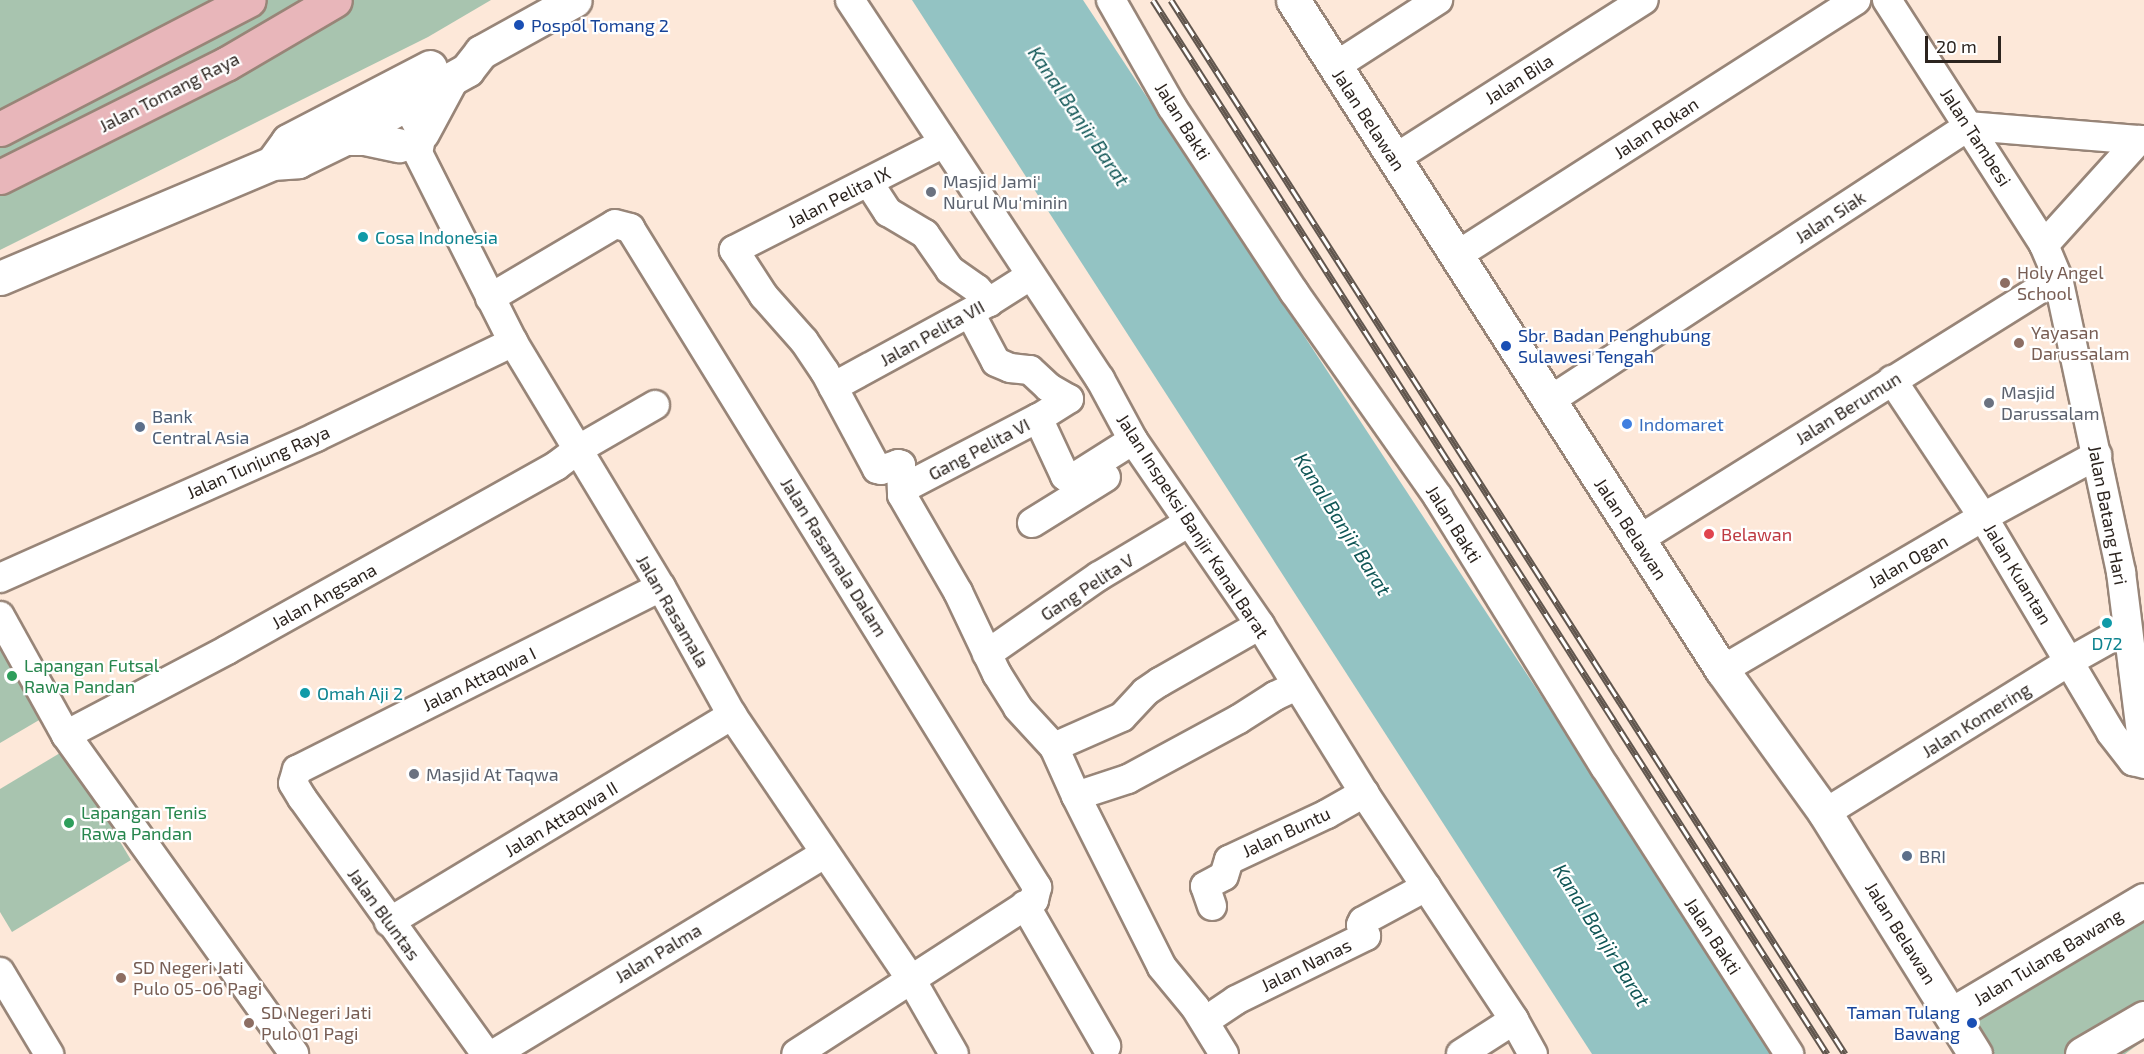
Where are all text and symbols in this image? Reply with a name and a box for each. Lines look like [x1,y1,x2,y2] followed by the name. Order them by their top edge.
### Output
[531,14,670,36] place label: Pospol Tomang 2
[512,18,526,32] marker: Pospol Tomang 2
[1928,24,2004,62] scale bar
[1936,35,1977,57] text: 20 m
[1023,41,1135,191] water label: Kanal Banjir Barat
[95,47,243,137] street label: Jalan Tomang Raya
[1481,50,1557,108] street label: Jalan Bila
[1328,65,1410,175] street label: Jalan Belawan
[1151,78,1215,164] street label: Jalan Bakti
[1936,83,2016,191] street label: Jalan Tambesi
[1610,93,1702,163] street label: Jalan Rokan
[784,162,894,232] street label: Jalan Pelita IX
[943,171,1068,213] place label: Masjid Jami' Nurul Mu'minin
[924,185,938,199] marker: Masjid Jami' Nurul Mu'minin
[1791,186,1869,248] street label: Jalan Siak
[375,226,498,248] place label: Cosa Indonesia
[356,230,370,244] marker: Cosa Indonesia
[2017,262,2104,304] place label: Holy Angel School
[1998,276,2012,290] marker: Holy Angel School
[876,295,988,371] street label: Jalan Pelita VII
[2031,322,2129,364] place label: Yayasan Darussalam
[1518,325,1711,368] place label: Sbr. Badan Penghubung Sulawesi Tengah
[2012,336,2026,350] marker: Yayasan Darussalam
[1499,339,1513,353] marker: Sbr. Badan Penghubung Sulawesi Tengah
[1791,367,1905,449] street label: Jalan Berumun
[2001,382,2099,424] place label: Masjid Darussalam
[1982,396,1996,410] marker: Masjid Darussalam
[152,406,250,448] place label: Bank Central Asia
[1112,409,1274,643] street label: Jalan Inspeksi Banjir Kanal Barat
[924,413,1034,485] street label: Gang Pelita VI
[1639,413,1724,435] place label: Indomaret
[1620,417,1634,431] marker: Indomaret
[133,420,147,434] marker: Bank Central Asia
[183,421,333,503] street label: Jalan Tunjung Raya
[2084,443,2132,587] street label: Jalan Batang Hari
[1289,448,1397,600] water label: Kanal Banjir Barat
[776,473,892,641] street label: Jalan Rasamala Dalam
[1590,474,1672,584] street label: Jalan Belawan
[1422,481,1486,567] street label: Jalan Bakti
[1979,520,2057,628] street label: Jalan Kuantan
[1721,523,1792,545] place label: Belawan
[1702,527,1716,541] marker: Belawan
[1864,530,1952,592] street label: Jalan Ogan
[1036,549,1138,625] street label: Gang Pelita V
[632,551,714,671] street label: Jalan Rasamala
[268,558,380,634] street label: Jalan Angsana
[2100,616,2114,630] marker: D72
[2091,632,2123,654] place label: D72
[419,642,539,716] street label: Jalan Attaqwa I
[24,655,159,698] place label: Lapangan Futsal Rawa Pandan
[5,669,19,683] marker: Lapangan Futsal Rawa Pandan
[1918,678,2034,762] street label: Jalan Komering
[317,682,403,704] place label: Omah Aji 2
[298,686,312,700] marker: Omah Aji 2
[426,763,560,785] place label: Masjid At Taqwa
[407,767,421,781] marker: Masjid At Taqwa
[500,777,622,861] street label: Jalan Attaqwa II
[81,802,207,844] place label: Lapangan Tenis Rawa Pandan
[1239,802,1333,862] street label: Jalan Buntu
[62,816,76,830] marker: Lapangan Tenis Rawa Pandan
[1919,845,1946,867] place label: BRI
[1900,849,1914,863] marker: BRI
[1548,859,1656,1011] water label: Kanal Banjir Barat
[343,864,425,964] street label: Jalan Bluntas
[1861,878,1941,988] street label: Jalan Belawan
[1680,894,1746,978] street label: Jalan Bakti
[1969,904,2127,1010] street label: Jalan Tulang Bawang
[611,919,705,987] street label: Jalan Palma
[1257,934,1355,996] street label: Jalan Nanas
[133,957,262,1000] place label: SD Negeri Jati Pulo 05-06 Pagi
[114,971,128,985] marker: SD Negeri Jati Pulo 05-06 Pagi
[261,1002,372,1044] place label: SD Negeri Jati Pulo 01 Pagi
[1846,1002,1960,1044] place label: Taman Tulang Bawang
[242,1016,256,1030] marker: SD Negeri Jati Pulo 01 Pagi
[1965,1016,1979,1030] marker: Taman Tulang Bawang

